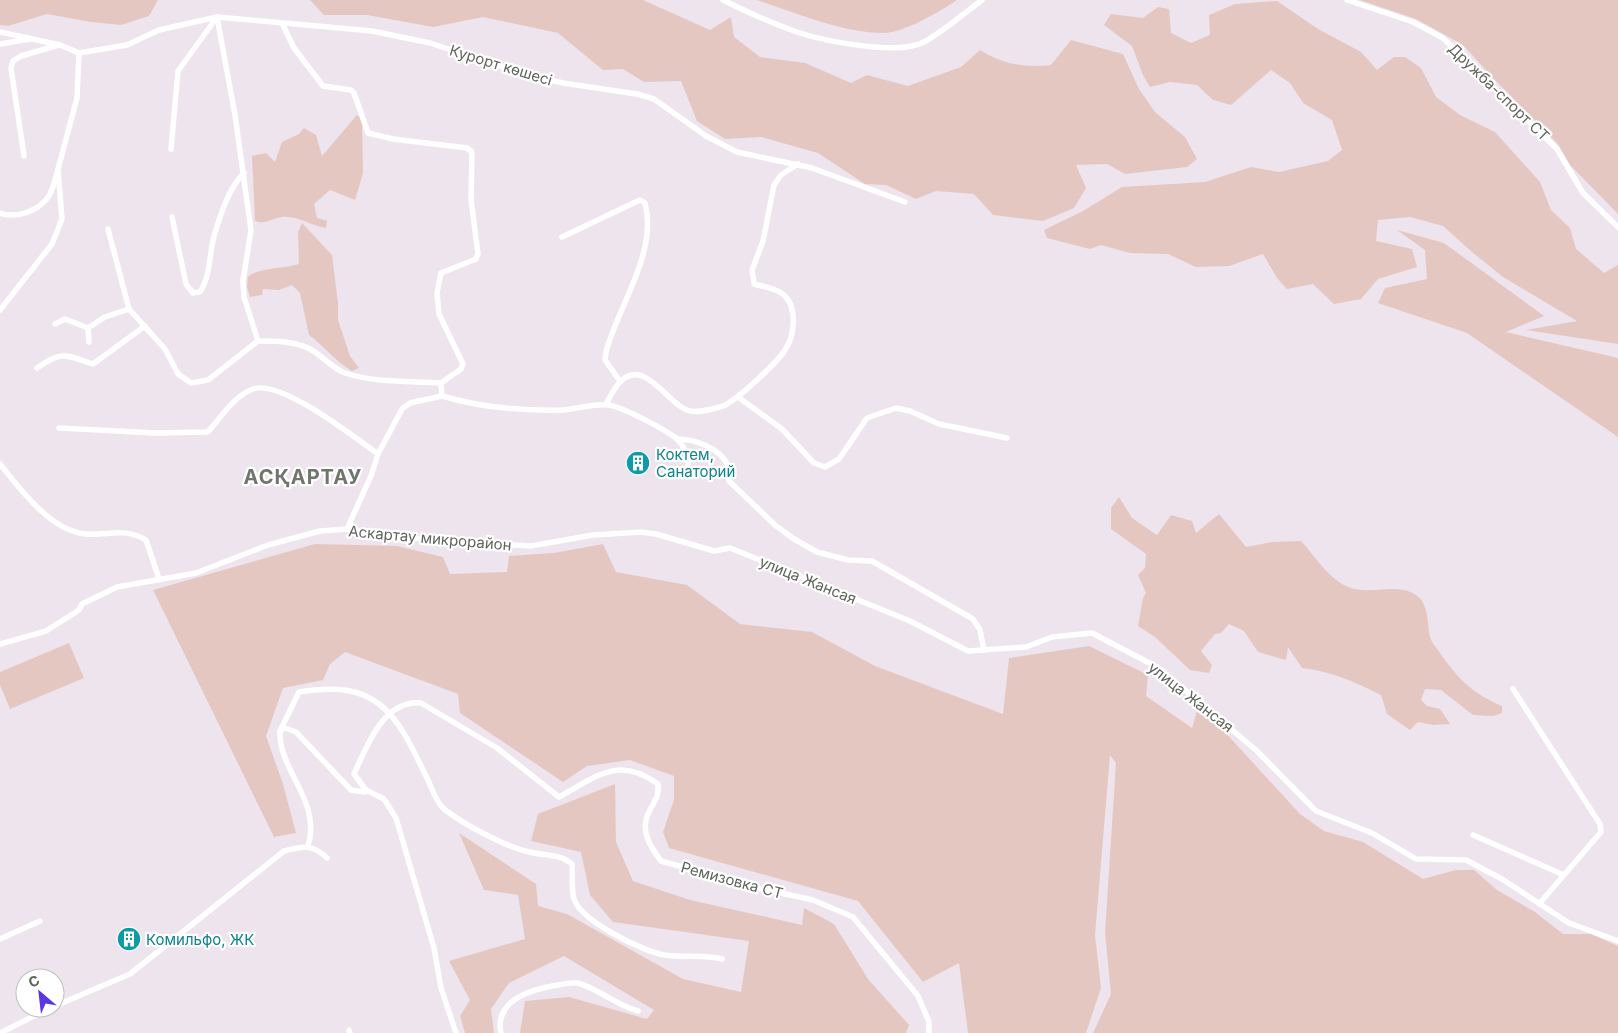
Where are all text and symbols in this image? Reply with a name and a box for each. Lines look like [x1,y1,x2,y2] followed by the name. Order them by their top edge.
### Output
[1444,39,1554,145] street label: Дружба-спорт СТ
[447,40,555,90] street label: Курорт көшесі
[656,445,735,481] place label: Коктем, Санаторий
[625,450,651,476] building icon: Коктем, Санаторий
[244,465,362,489] district label: АСҚАРТАУ
[348,521,512,555] street label: Аскартау микрорайон
[757,552,859,608] street label: улица Жансая
[1145,658,1237,736] street label: улица Жансая
[679,857,785,903] street label: Ремизовка СТ
[116,926,142,952] building icon: Комильфо, ЖК
[146,930,254,949] place label: Комильфо, ЖК
[15,968,65,1018] north arrow
[25,971,42,991] text: С

